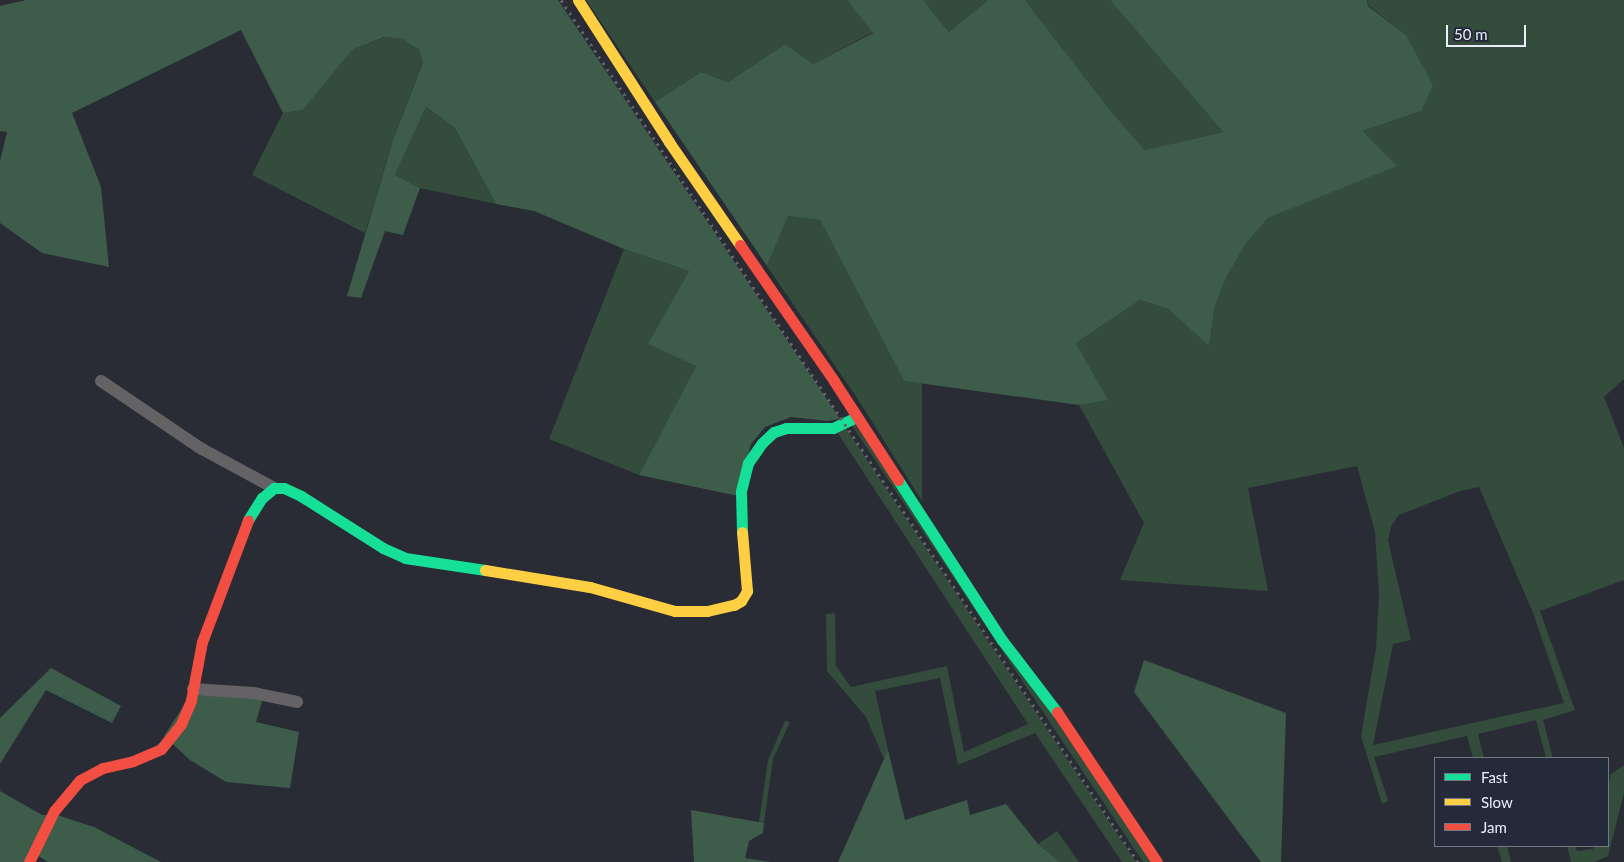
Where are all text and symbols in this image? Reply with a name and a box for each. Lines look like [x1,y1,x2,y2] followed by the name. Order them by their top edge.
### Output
[1449,15,1529,47] scale bar
[1454,25,1488,43] text: 50 m
[1434,757,1609,847] legend
[1481,768,1508,786] text: Fast
[1481,793,1513,811] text: Slow
[1481,818,1507,836] text: Jam

